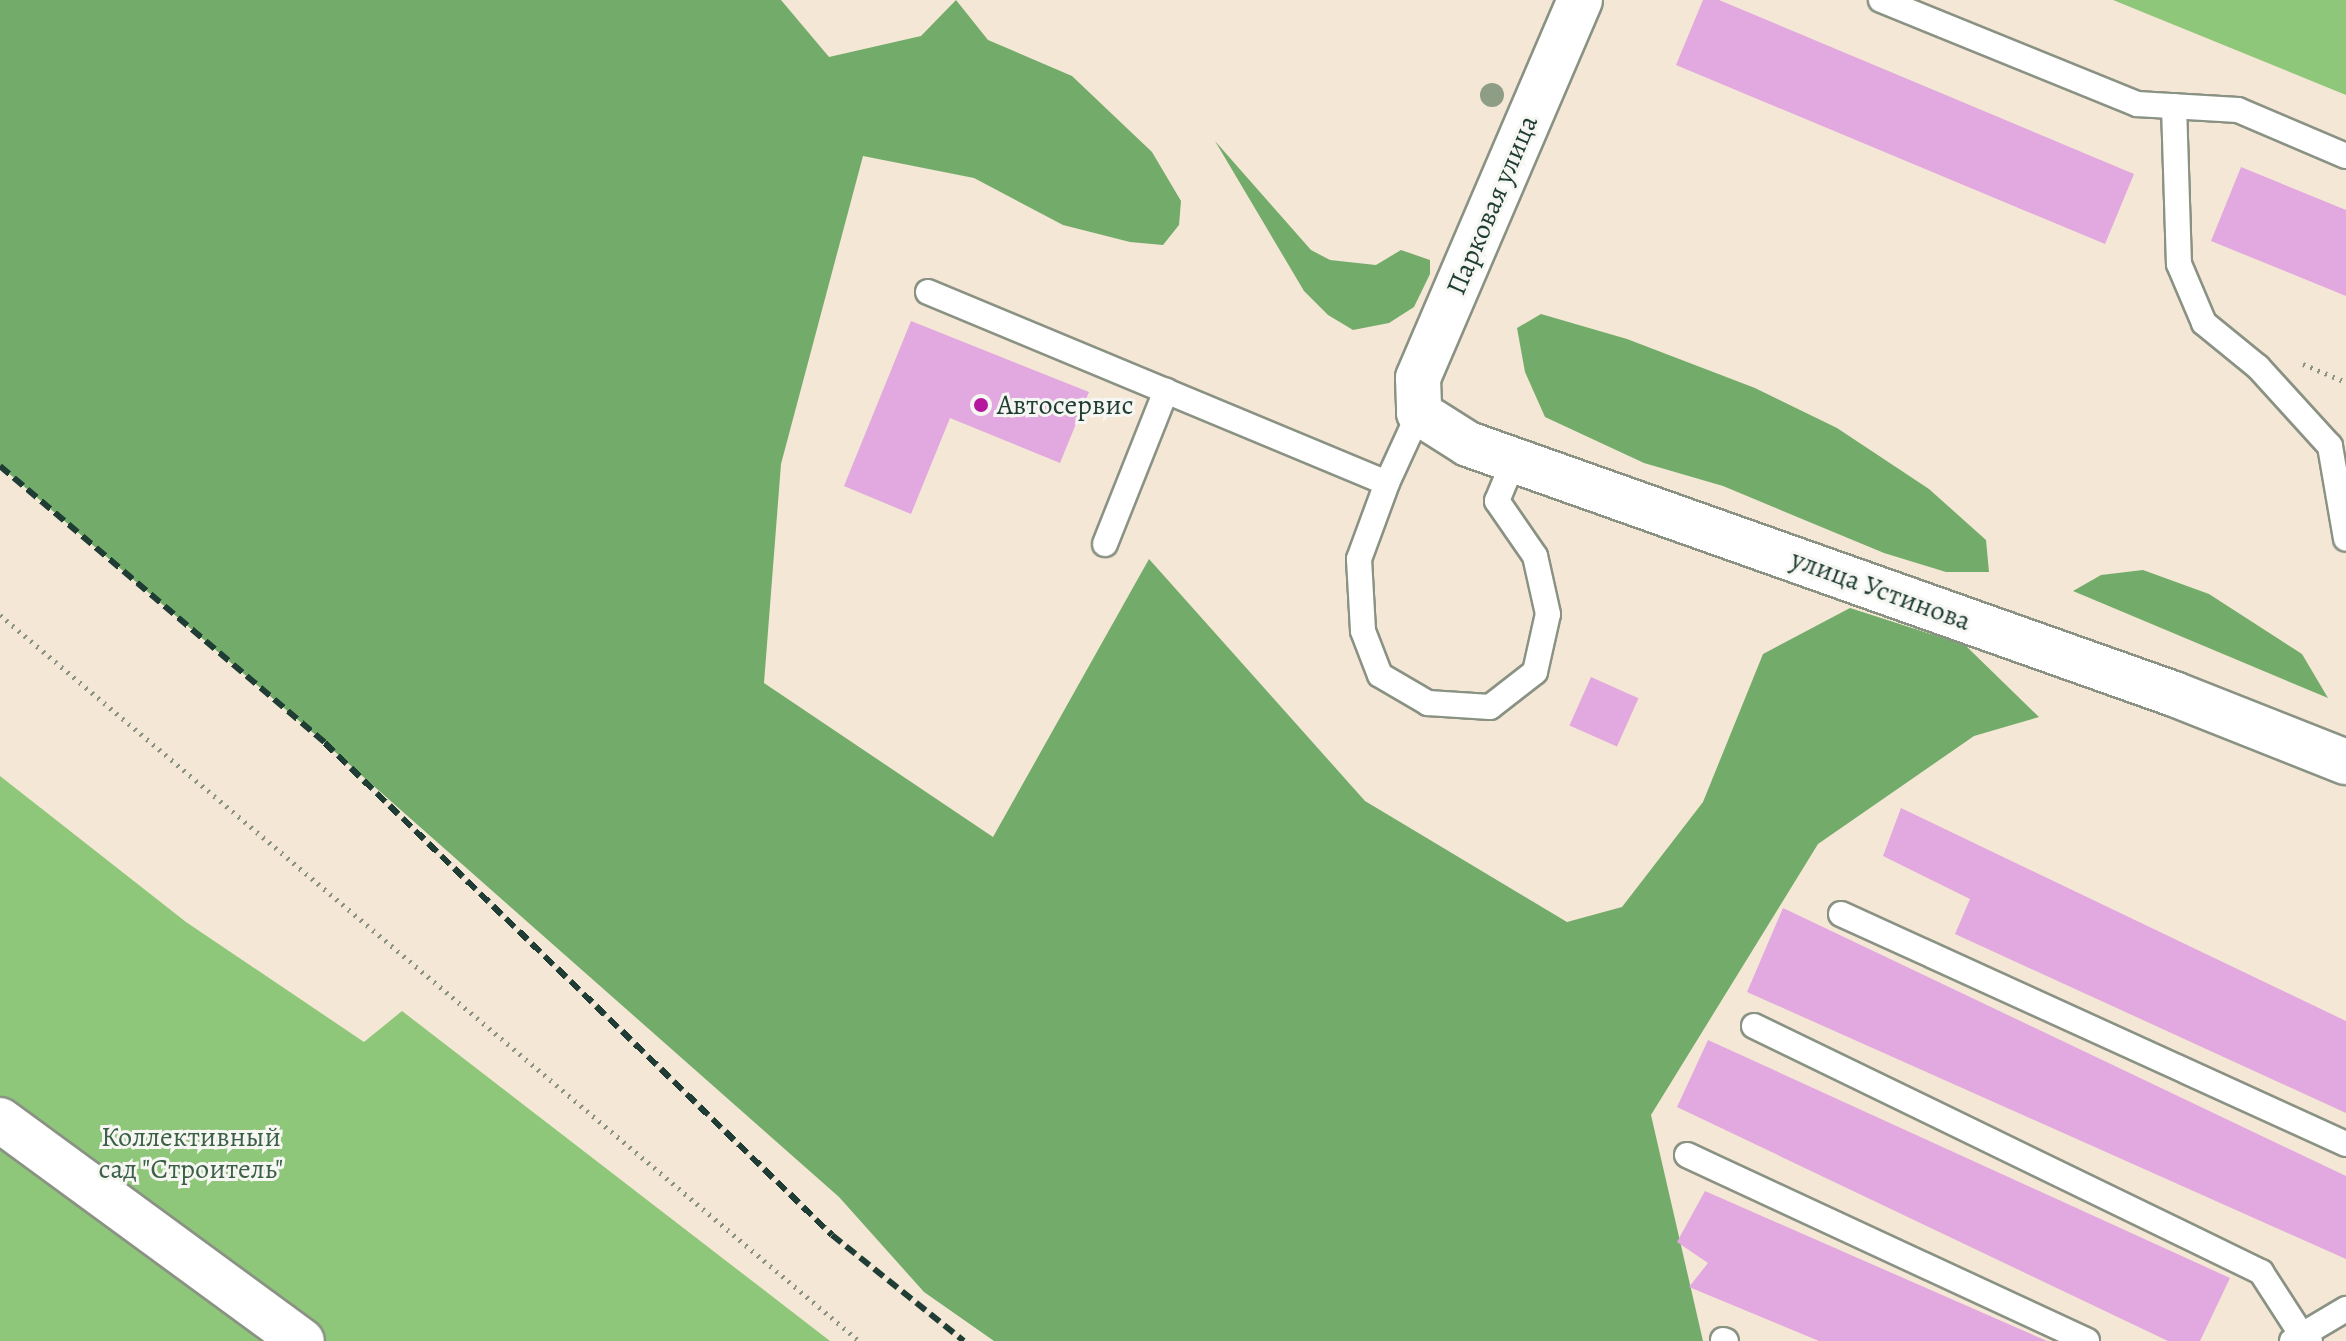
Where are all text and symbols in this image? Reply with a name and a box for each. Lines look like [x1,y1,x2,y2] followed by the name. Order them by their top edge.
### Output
[1439,110,1545,300] street label: Парковая улица
[997,388,1134,422] place label: Автосервис
[972,396,990,414] marker: Автосервис
[1787,542,1975,638] street label: улица Устинова
[98,1120,284,1186] park label: Коллективный сад "Строитель"

